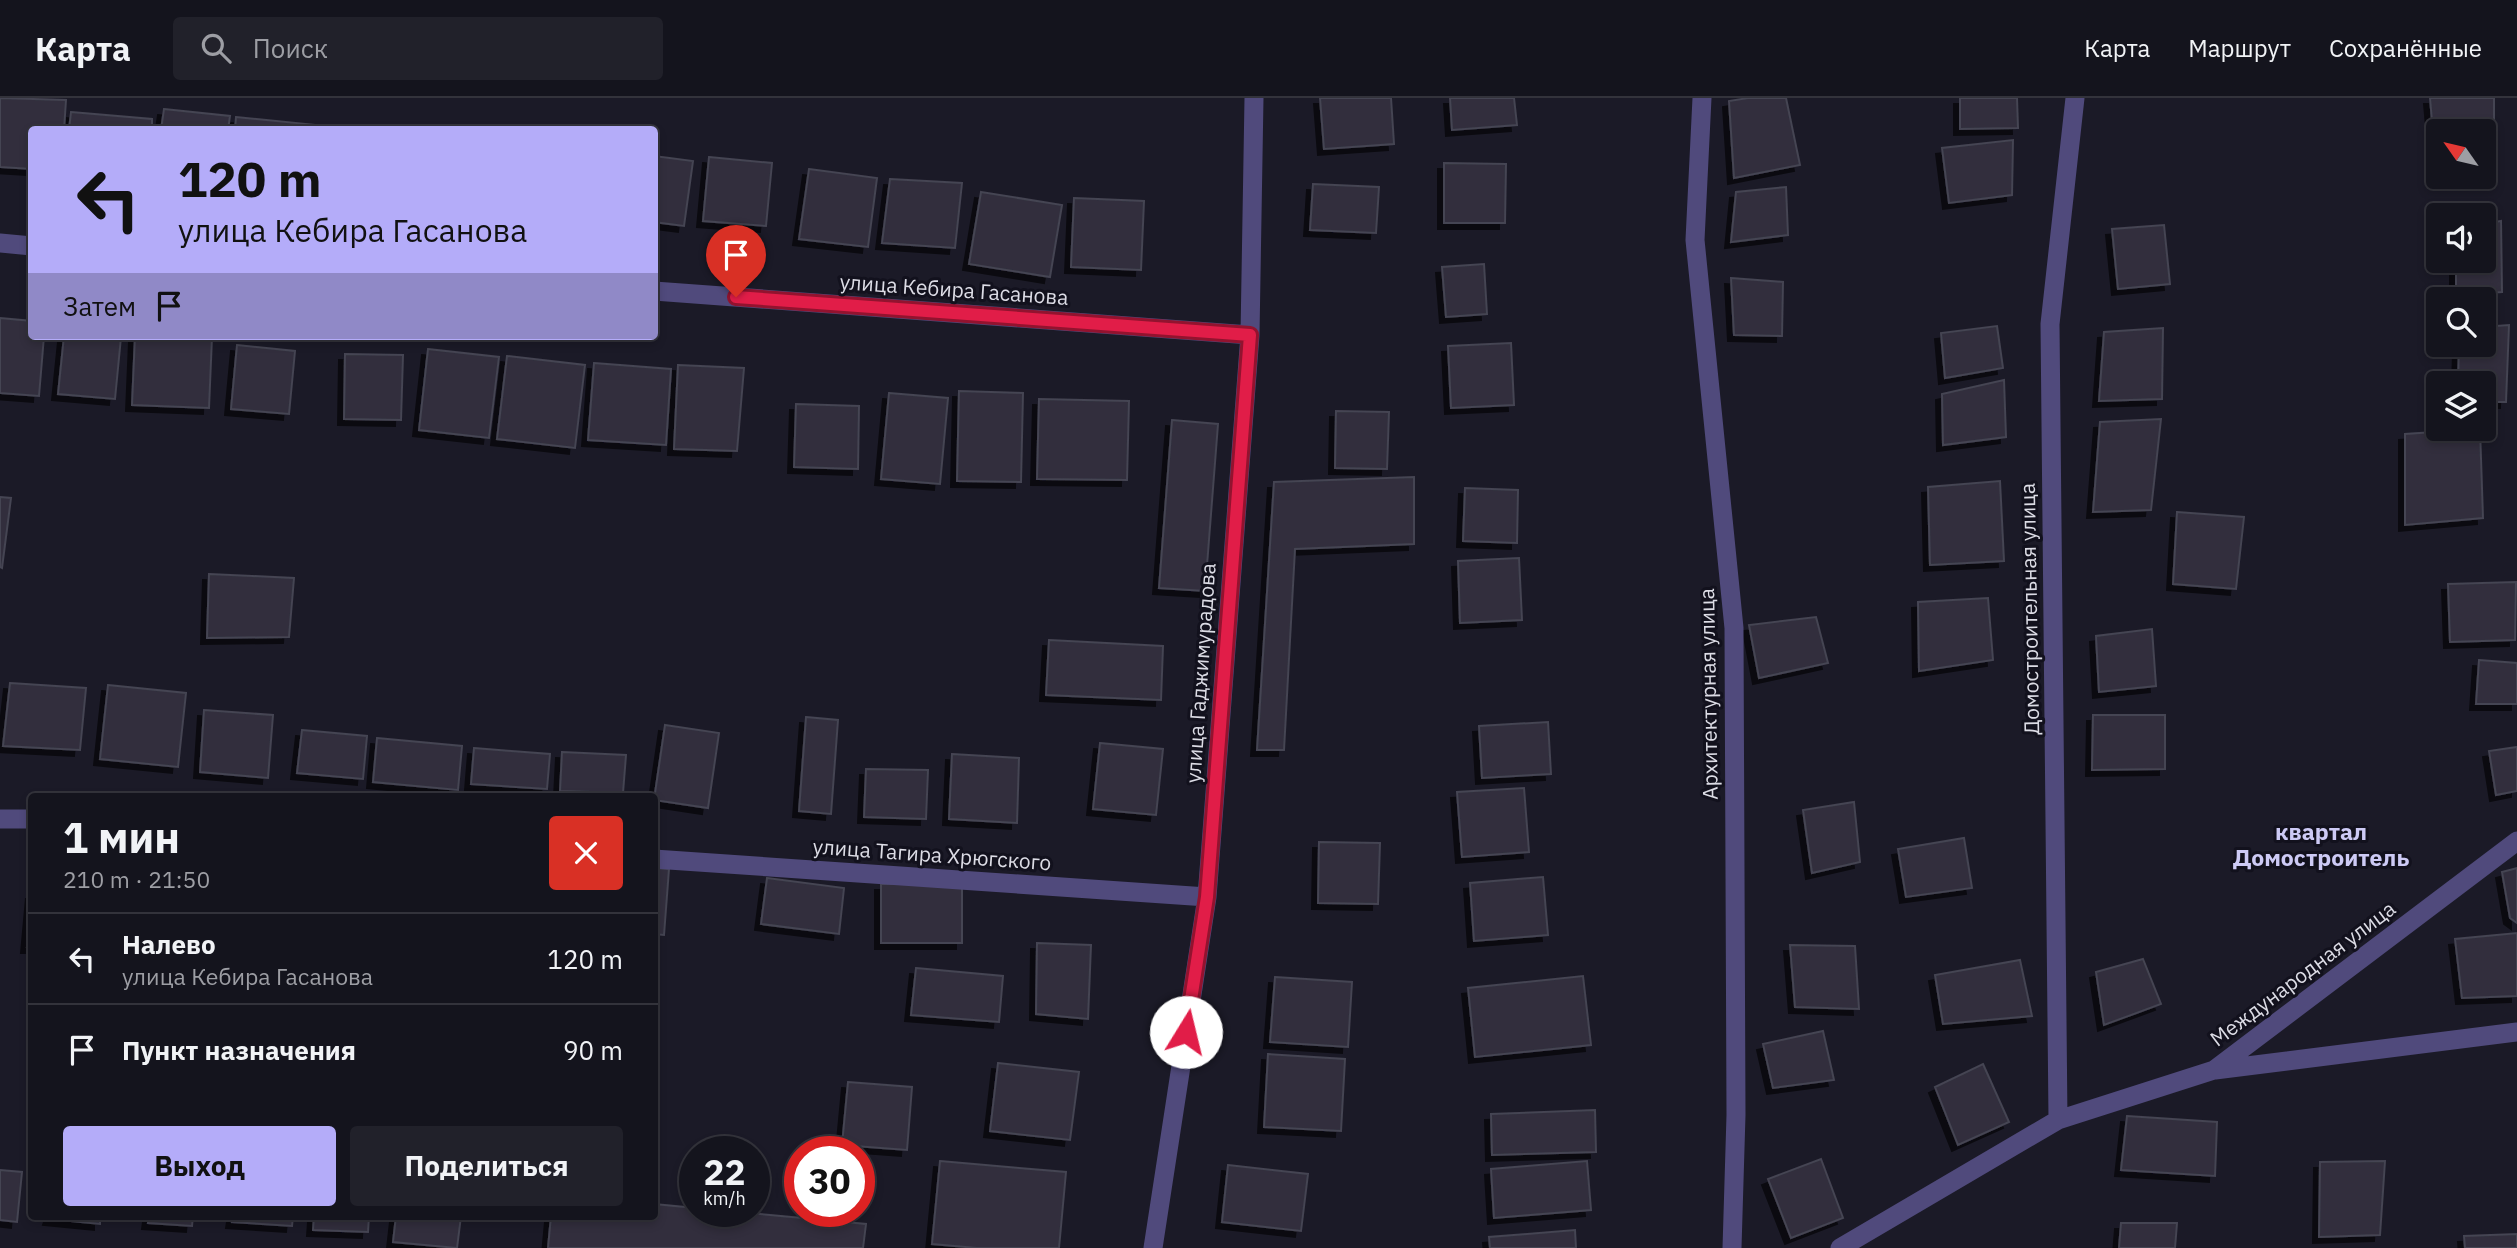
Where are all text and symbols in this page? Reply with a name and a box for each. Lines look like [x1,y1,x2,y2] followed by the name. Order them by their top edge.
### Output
[173,17,663,80] search box
[35,27,131,70] text: Карта
[197,29,235,67] icon: search
[253,31,328,65] text: Поиск
[2084,32,2150,64] text: Карта
[2188,32,2291,64] text: Маршрут
[2329,32,2482,64] text: Сохранённые
[2426,119,2496,189] north arrow
[2426,119,2496,441] map controls
[178,147,322,210] text: 120 m
[63,154,154,245] icon: left
[2426,203,2496,273] button: sound
[178,209,527,251] text: улица Кебира Гасанова
[706,225,766,297] pin
[717,236,755,274] icon: arrive
[839,267,1069,311] street label: улица Кебира Гасанова
[150,287,188,325] icon: arrive
[2426,287,2496,357] button: search
[63,289,136,323] text: Затем
[2426,371,2496,441] button: layers
[2013,483,2045,735] street label: Домостроительная улица
[1178,562,1222,784] street label: улица Гаджимурадова
[1692,588,1724,800] street label: Архитектурная улица
[63,810,180,865] text: 1 мин
[549,816,623,890] button: close
[2233,816,2409,872] district label: квартал Домостроитель
[812,832,1052,876] street label: улица Тагира Хрюгского
[63,864,210,894] text: 210 m · 21:50
[2204,894,2401,1052] street label: Международная улица
[122,927,216,961] text: Налево
[63,940,101,978] icon: left
[547,942,623,976] text: 120 m
[122,961,373,991] text: улица Кебира Гасанова
[1149,995,1223,1069] position arrow
[63,1031,101,1069] icon: arrive
[122,1033,356,1067] text: Пункт назначения
[563,1033,623,1067] text: 90 m
[63,1126,336,1206] button: Выход
[350,1126,623,1206] button: Поделиться
[784,1136,875,1227] speed limit sign: 30
[703,1149,746,1195] text: 22
[703,1187,746,1210] text: km/h

